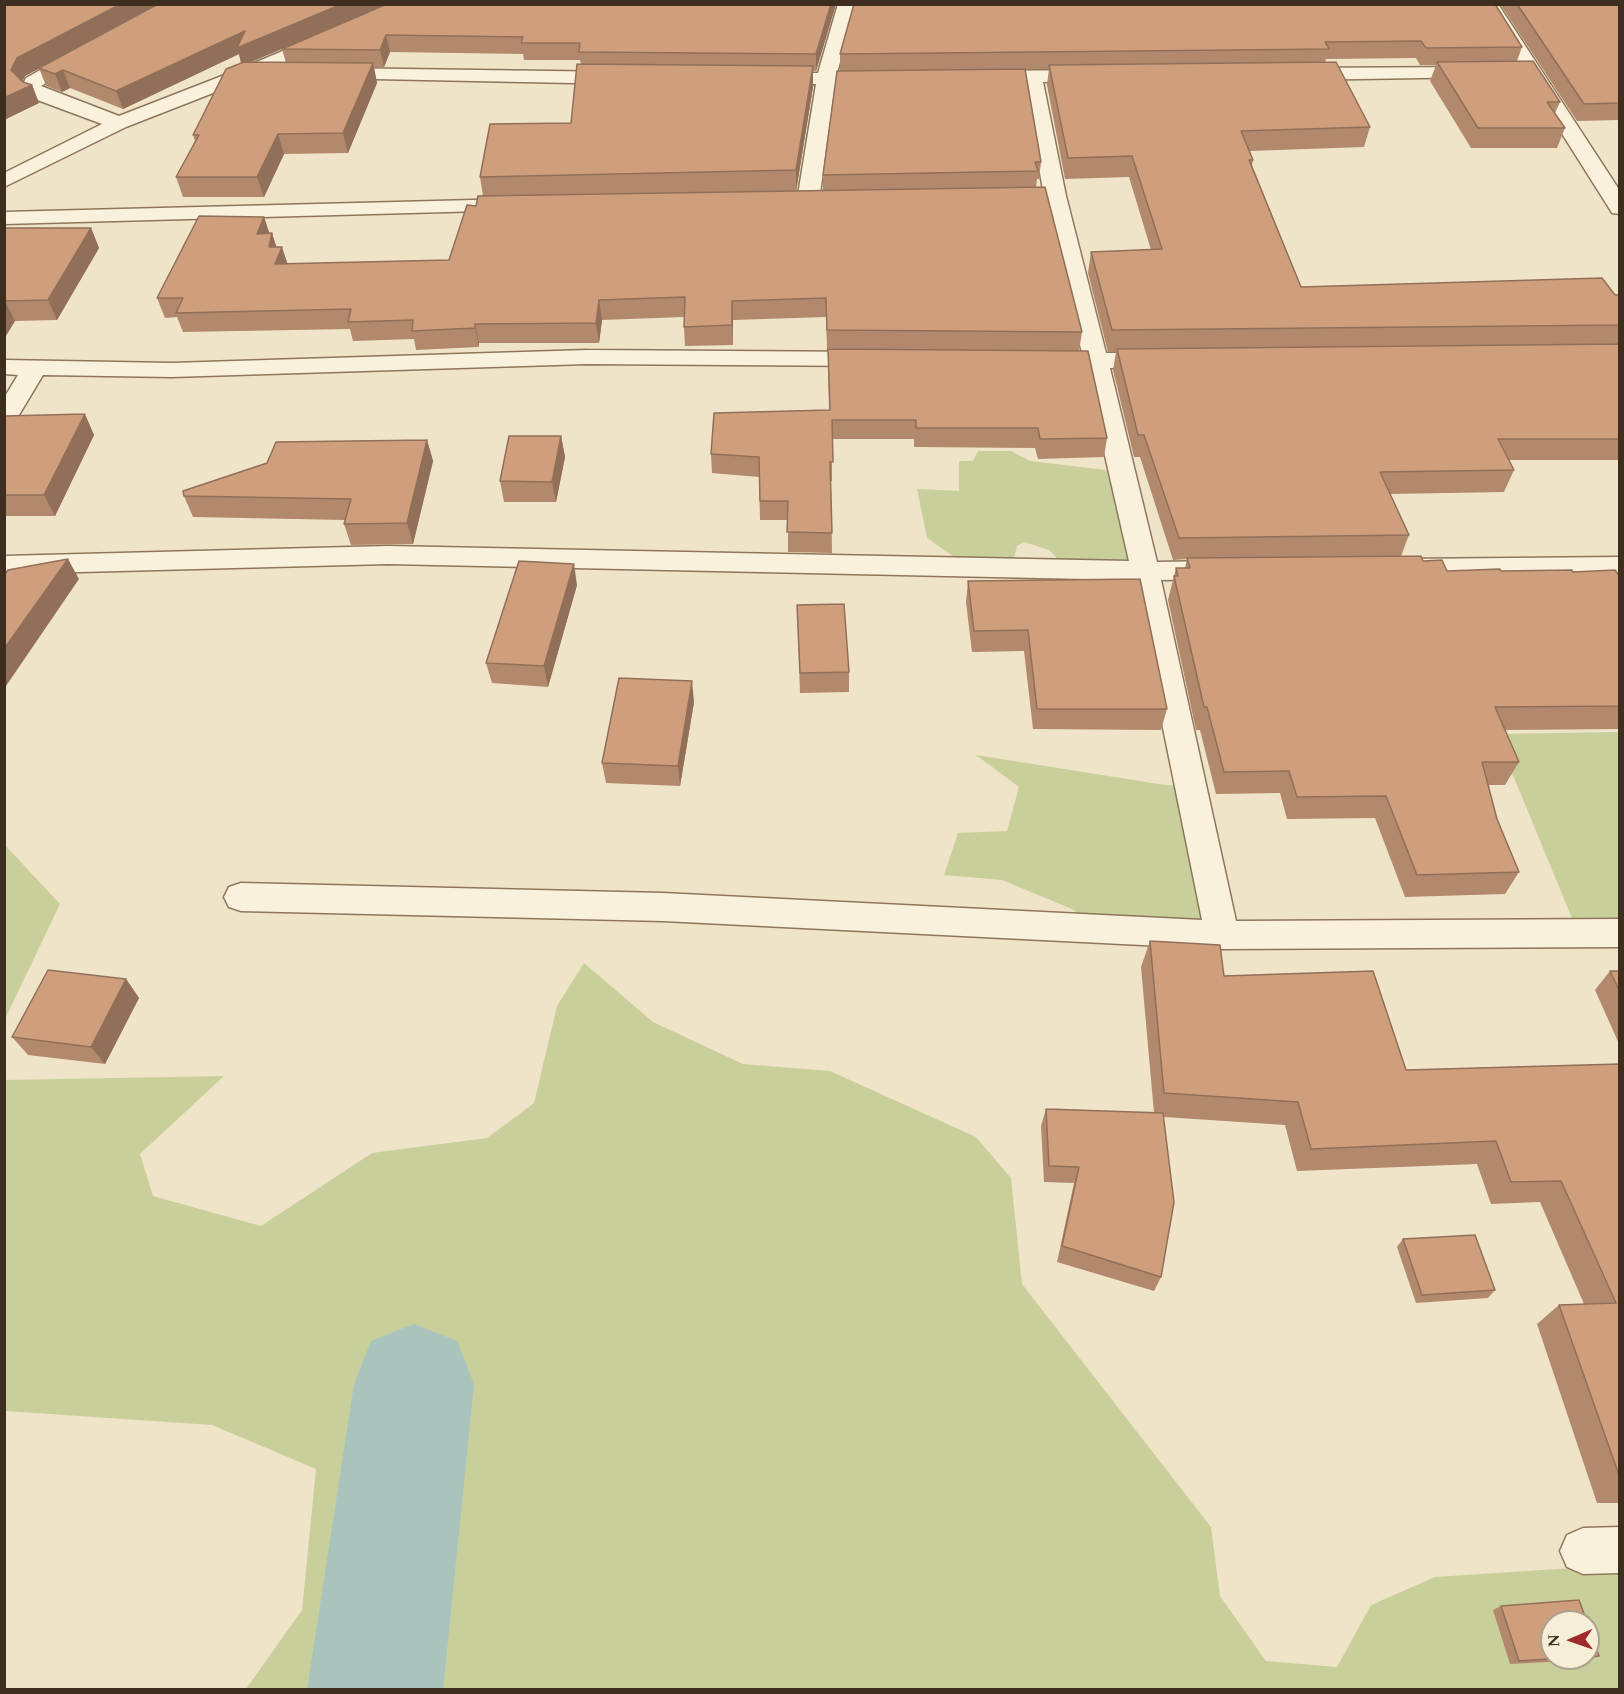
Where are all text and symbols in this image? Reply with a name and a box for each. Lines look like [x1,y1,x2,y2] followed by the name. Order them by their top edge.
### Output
[1540,1610,1600,1670] north arrow
[1542,1634,1566,1648] text: N

